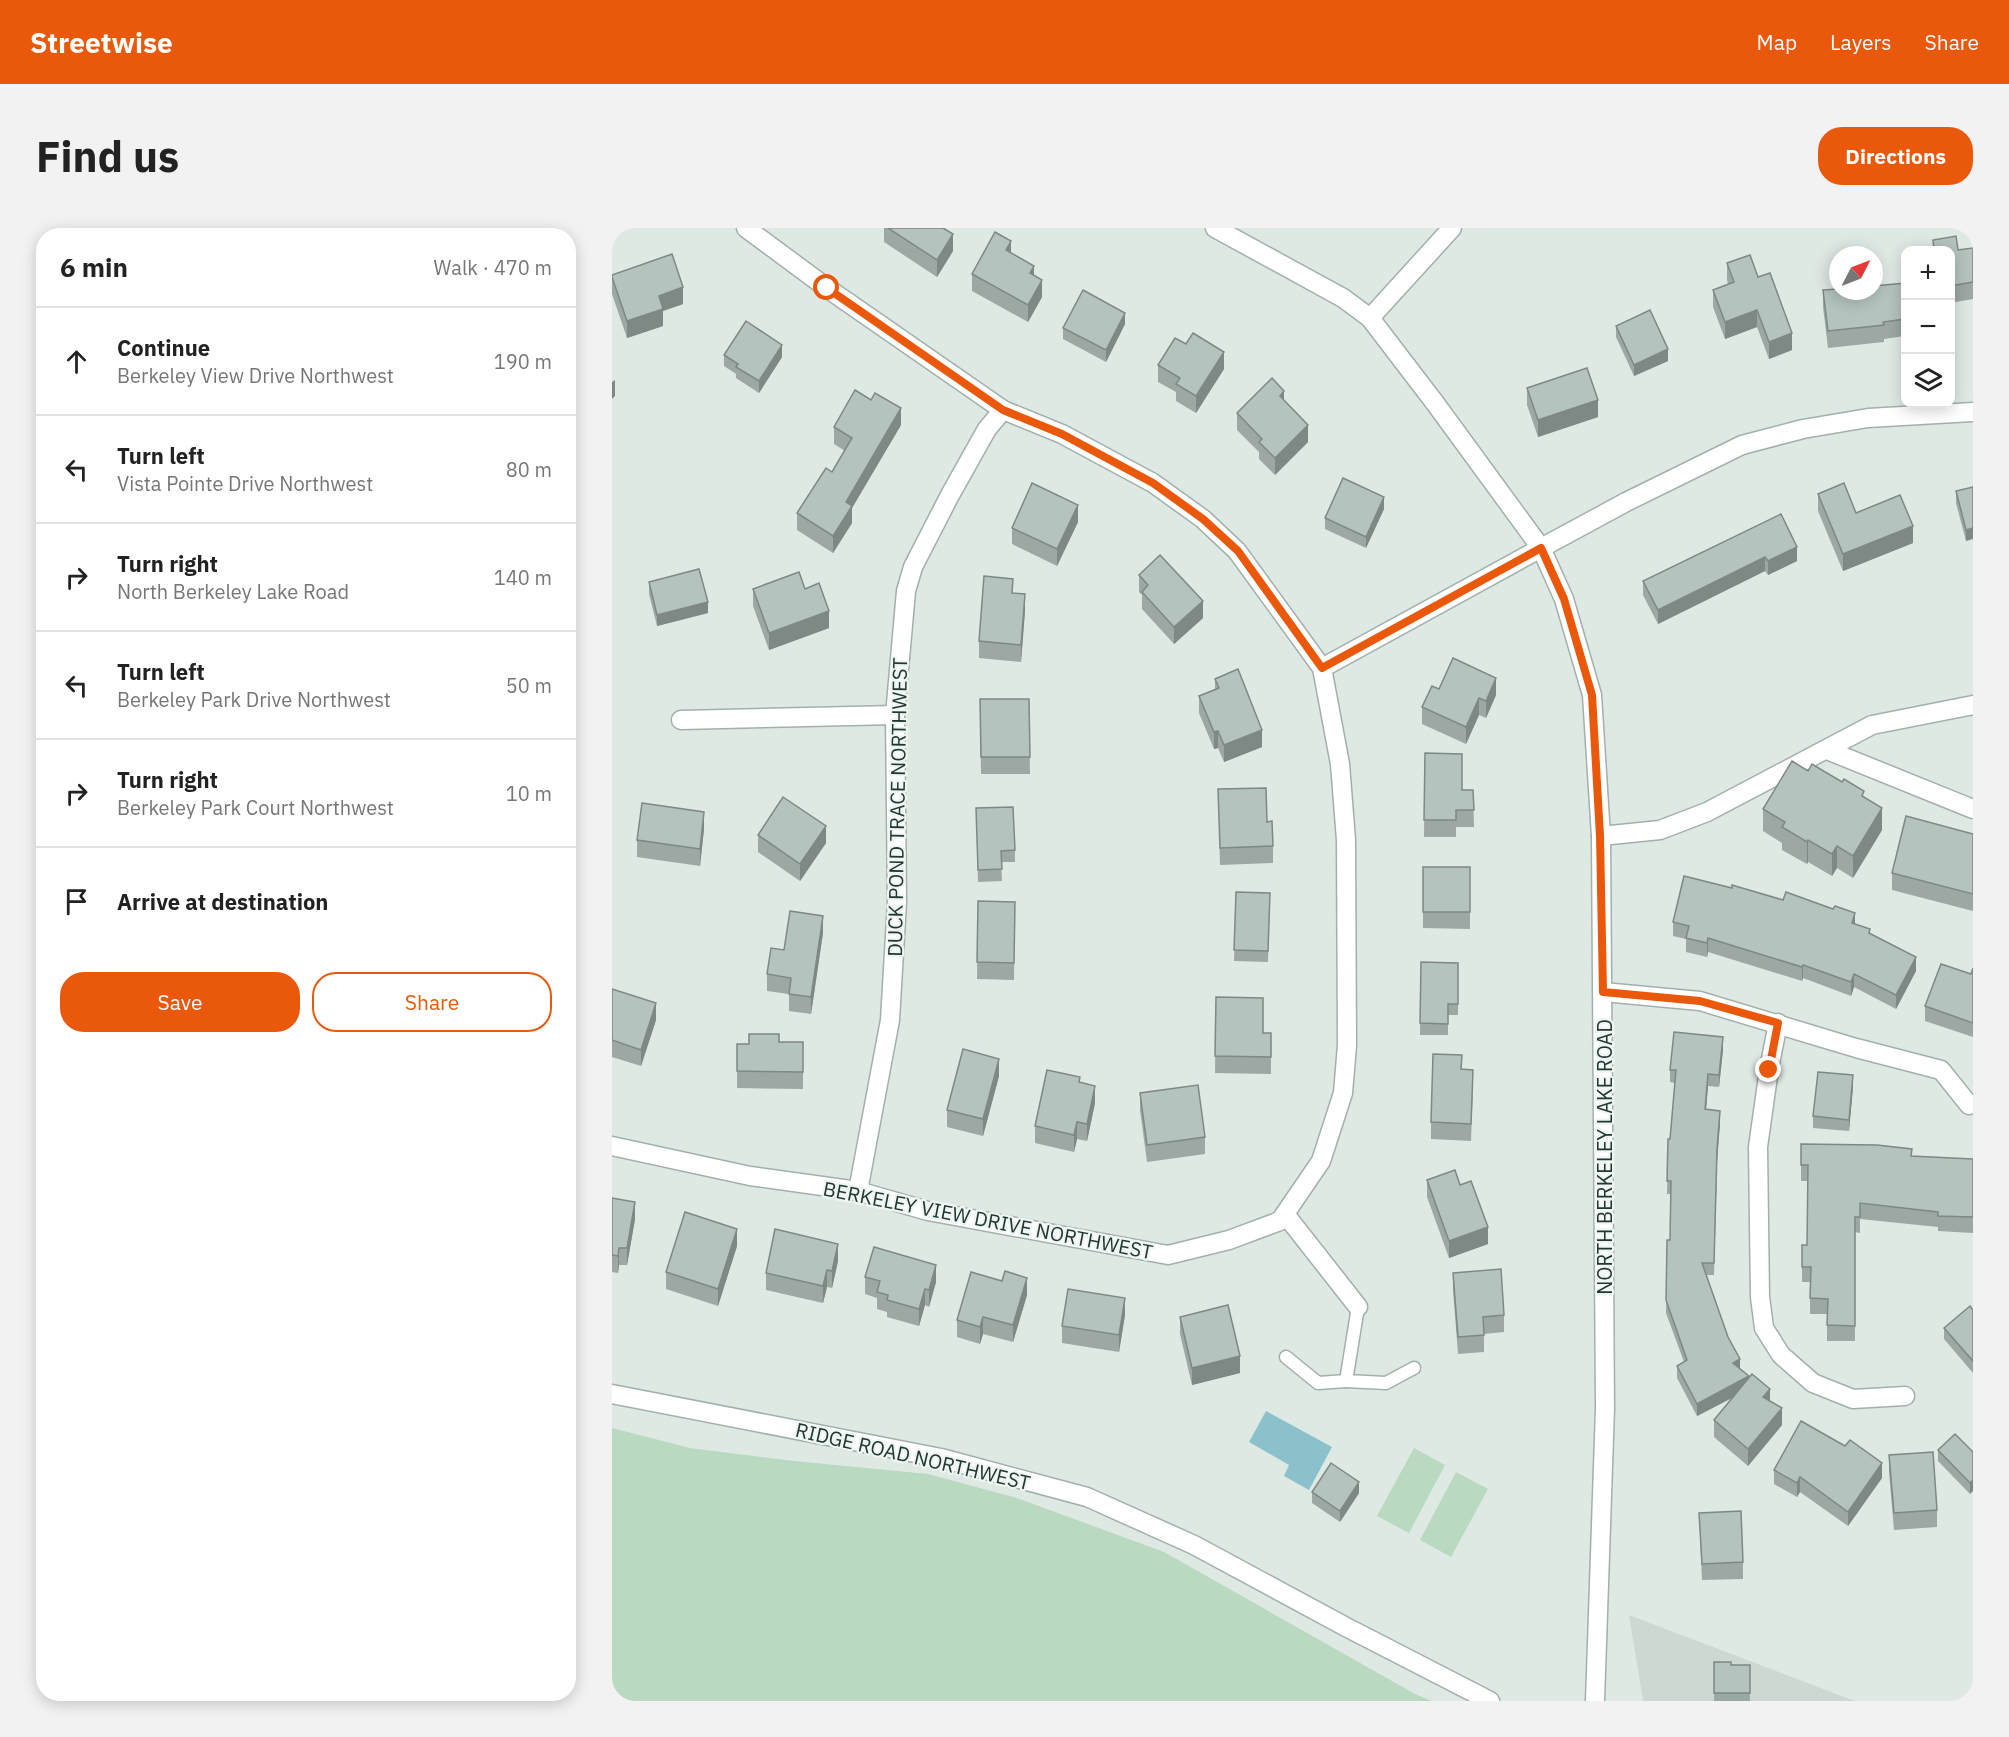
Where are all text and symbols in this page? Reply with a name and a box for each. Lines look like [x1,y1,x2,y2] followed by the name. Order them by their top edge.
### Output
[30,24,173,61] text: Streetwise
[1757,28,1797,56] text: Map
[1830,28,1892,56] text: Layers
[1925,28,1979,56] text: Share
[1818,127,1973,185] button: Directions
[36,129,179,184] text: Find us
[1829,246,1883,300] north arrow
[1901,246,1955,408] map controls
[1901,246,1955,300] button: +
[60,250,128,284] text: 6 min
[434,254,552,281] text: Walk · 470 m
[813,274,839,300] route start
[1901,300,1955,354] button: −
[117,333,210,362] text: Continue
[60,345,93,378] icon: ahead
[494,348,552,375] text: 190 m
[1901,354,1955,408] button: layers
[117,362,394,389] text: Berkeley View Drive Northwest
[117,441,205,470] text: Turn left
[60,453,93,486] icon: left
[506,456,552,483] text: 80 m
[117,470,373,497] text: Vista Pointe Drive Northwest
[117,549,218,578] text: Turn right
[60,561,93,594] icon: right
[494,564,552,591] text: 140 m
[117,578,349,605] text: North Berkeley Lake Road
[117,657,205,686] text: Turn left
[881,657,913,957] street label: DUCK POND TRACE NORTHWEST
[60,669,93,702] icon: left
[506,672,552,699] text: 50 m
[117,686,391,713] text: Berkeley Park Drive Northwest
[117,765,218,794] text: Turn right
[60,777,93,810] icon: right
[506,780,552,807] text: 10 m
[117,794,394,821] text: Berkeley Park Court Northwest
[60,885,93,918] icon: arrive
[117,887,328,916] text: Arrive at destination
[60,972,300,1032] button: Save
[312,972,552,1032] button: Share
[1591,1019,1618,1295] street label: NORTH BERKELEY LAKE ROAD
[1755,1056,1781,1082] route end
[821,1175,1155,1265] street label: BERKELEY VIEW DRIVE NORTHWEST
[793,1416,1033,1496] street label: RIDGE ROAD NORTHWEST

